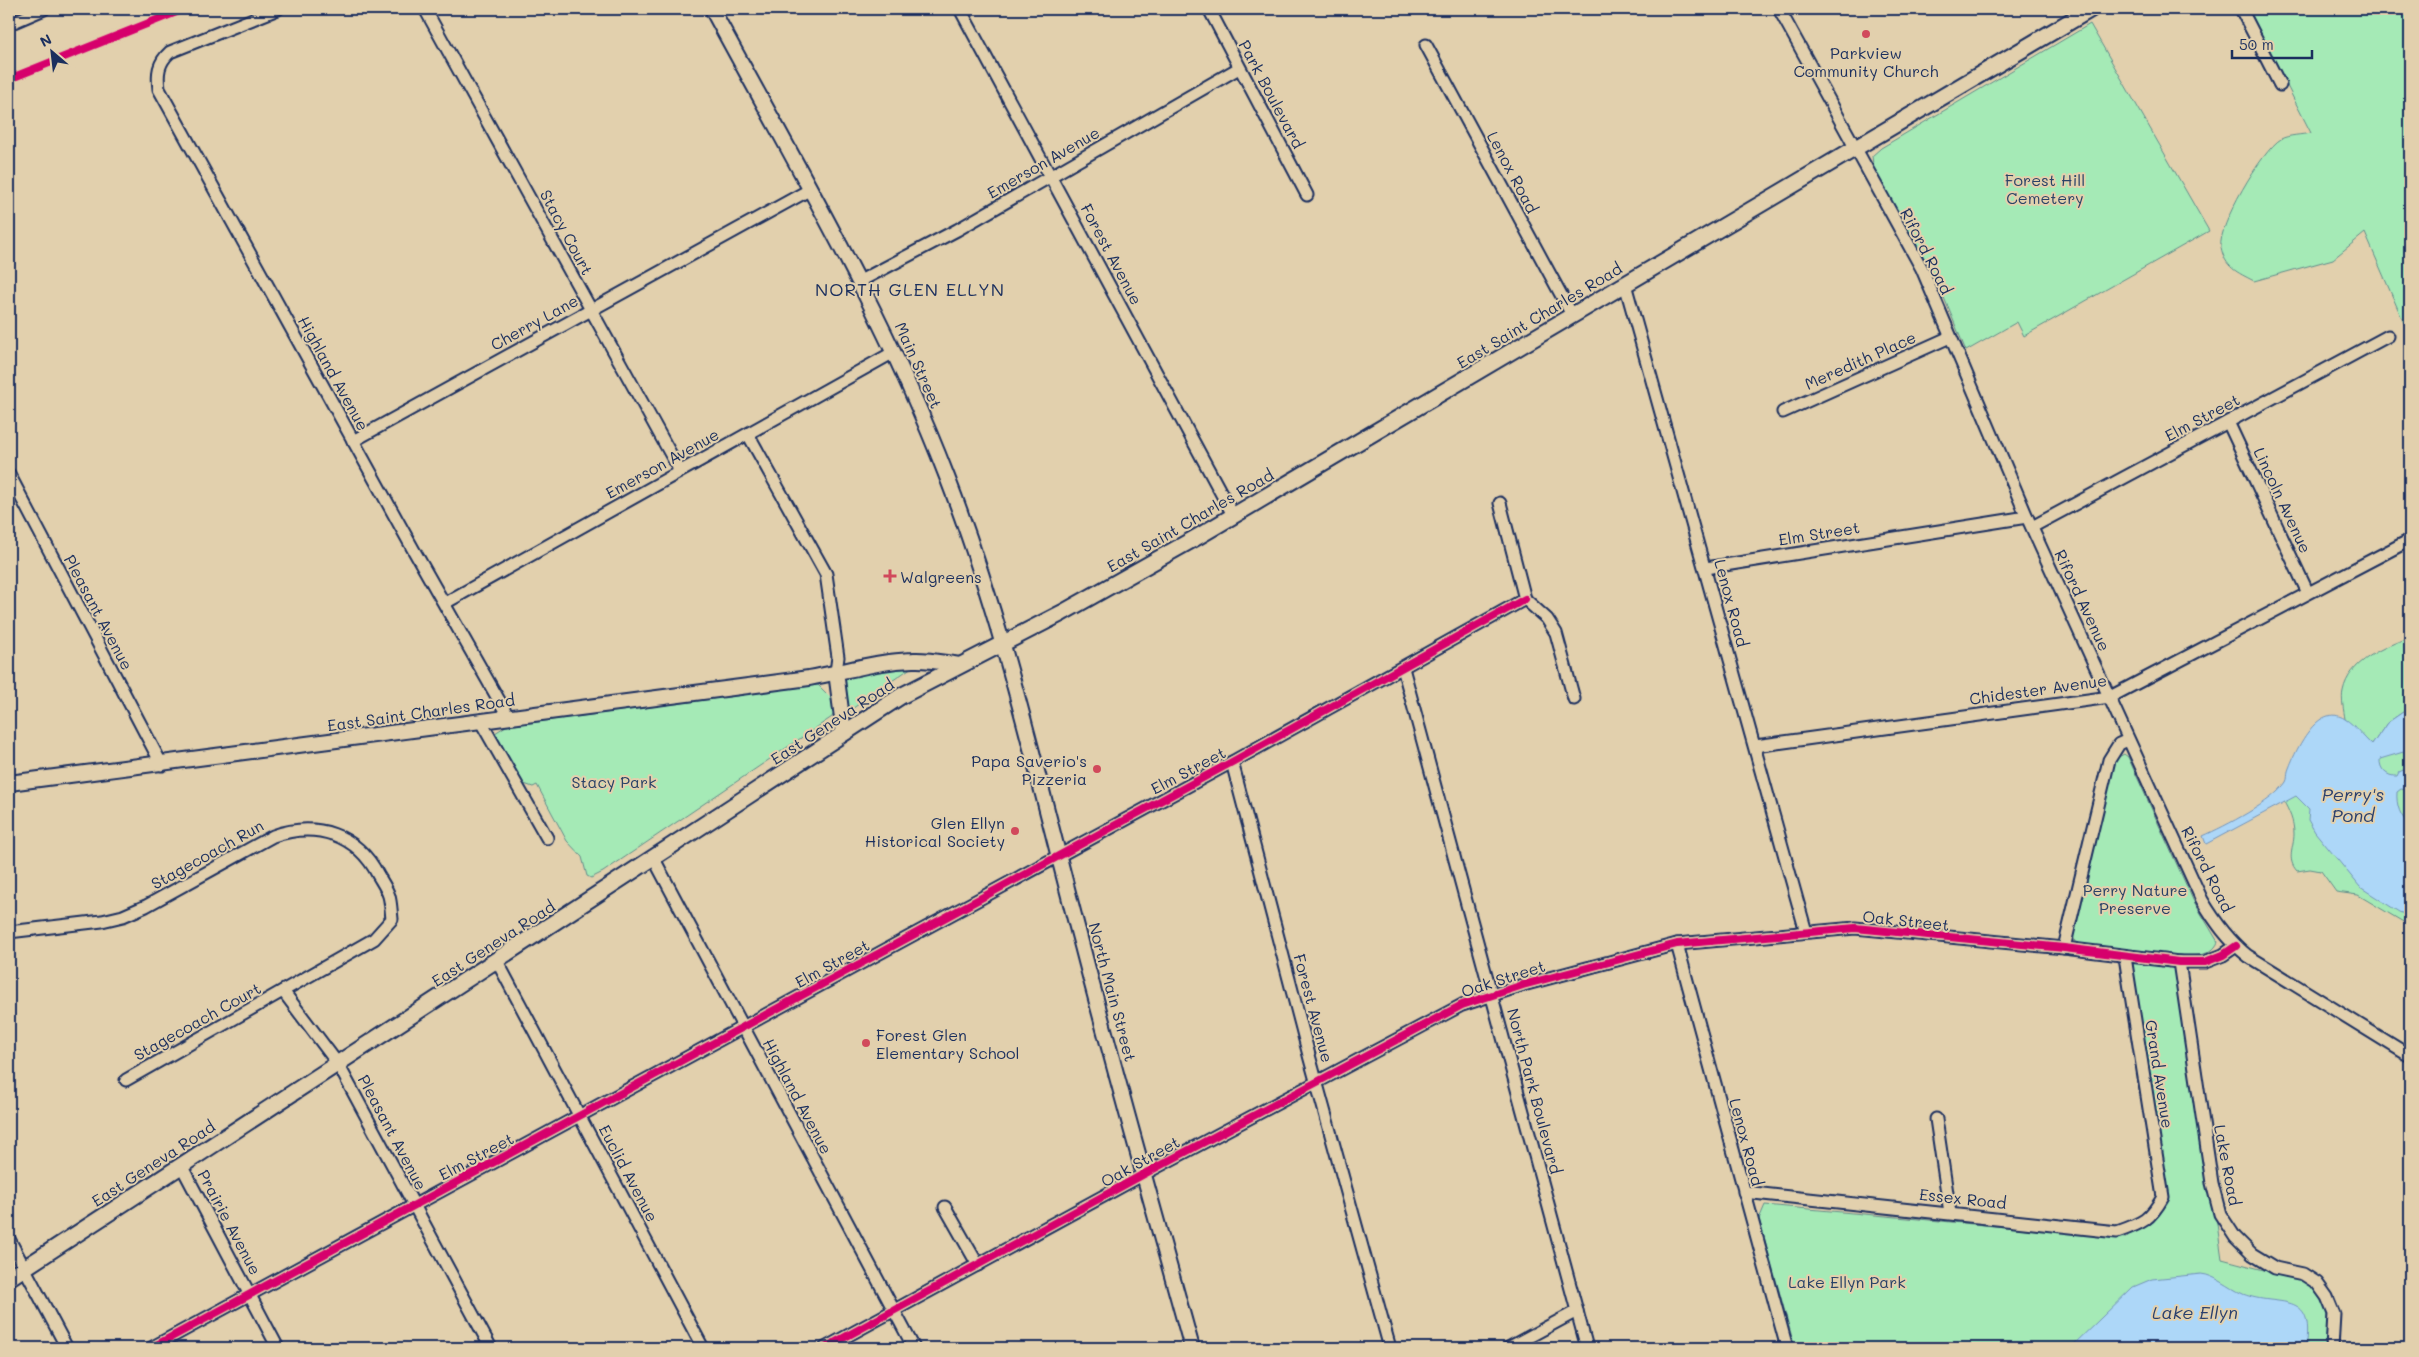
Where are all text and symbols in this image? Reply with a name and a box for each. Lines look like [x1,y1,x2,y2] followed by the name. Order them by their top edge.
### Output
[28,28,78,78] north arrow
[1860,28,1872,40] marker: Parkview Community Church
[2232,28,2312,60] scale bar
[37,29,55,51] text: N
[2239,34,2274,54] text: 50 m
[1235,36,1309,152] street label: Park Boulevard
[1793,42,1939,81] place label: Parkview Community Church
[983,121,1103,203] street label: Emerson Avenue
[1483,127,1543,217] street label: Lenox Road
[2005,169,2085,208] park label: Forest Hill Cemetery
[536,186,598,278] street label: Stacy Court
[1077,200,1147,308] street label: Forest Avenue
[1896,204,1958,298] street label: Riford Road
[1453,257,1625,373] street label: East Saint Charles Road
[815,277,1005,301] district label: NORTH GLEN ELLYN
[486,289,582,355] street label: Cherry Lane
[294,312,374,434] street label: Highland Avenue
[891,318,947,412] street label: Main Street
[1801,326,1919,394] street label: Meredith Place
[2161,388,2243,446] street label: Elm Street
[602,423,722,503] street label: Emerson Avenue
[2249,444,2317,556] street label: Lincoln Avenue
[1103,464,1277,576] street label: East Saint Charles Road
[1777,516,1861,550] street label: Elm Street
[2050,546,2116,654] street label: Riford Avenue
[60,551,138,673] street label: Pleasant Avenue
[1710,557,1754,649] street label: Lenox Road
[900,566,982,587] place label: Walgreens
[884,570,896,582] marker: Walgreens
[1968,669,2108,709] street label: Chidester Avenue
[766,673,898,769] street label: East Geneva Road
[326,688,516,736] street label: East Saint Charles Road
[1147,741,1229,799] street label: Elm Street
[971,750,1087,789] place label: Papa Saverio's Pizzeria
[1091,763,1103,775] marker: Papa Saverio's Pizzeria
[571,771,657,792] park label: Stacy Park
[2322,782,2384,827] water label: Perry's Pond
[865,812,1005,851] place label: Glen Ellyn Historical Society
[147,814,267,894] street label: Stagecoach Run
[2177,822,2239,916] street label: Riford Road
[1009,825,1021,837] marker: Glen Ellyn Historical Society
[2083,879,2187,918] park label: Perry Nature Preserve
[427,895,559,991] street label: East Geneva Road
[1862,905,1950,935] street label: Oak Street
[1084,920,1142,1064] street label: North Main Street
[791,934,873,992] street label: Elm Street
[1289,951,1339,1065] street label: Forest Avenue
[1458,955,1548,1001] street label: Oak Street
[130,977,264,1065] street label: Stagecoach Court
[1503,1006,1567,1176] street label: North Park Boulevard
[2141,1018,2179,1130] street label: Grand Avenue
[876,1024,1020,1063] place label: Forest Glen Elementary School
[759,1035,837,1157] street label: Highland Avenue
[860,1037,872,1049] marker: Forest Glen Elementary School
[354,1071,432,1193] street label: Pleasant Avenue
[1725,1096,1769,1188] street label: Lenox Road
[87,1115,219,1211] street label: East Geneva Road
[595,1121,663,1225] street label: Euclid Avenue
[2210,1123,2246,1207] street label: Lake Road
[435,1127,517,1185] street label: Elm Street
[1097,1131,1183,1191] street label: Oak Street
[194,1166,266,1278] street label: Prairie Avenue
[1918,1183,2008,1213] street label: Essex Road
[1788,1271,1906,1292] park label: Lake Ellyn Park
[2152,1300,2238,1324] water label: Lake Ellyn

